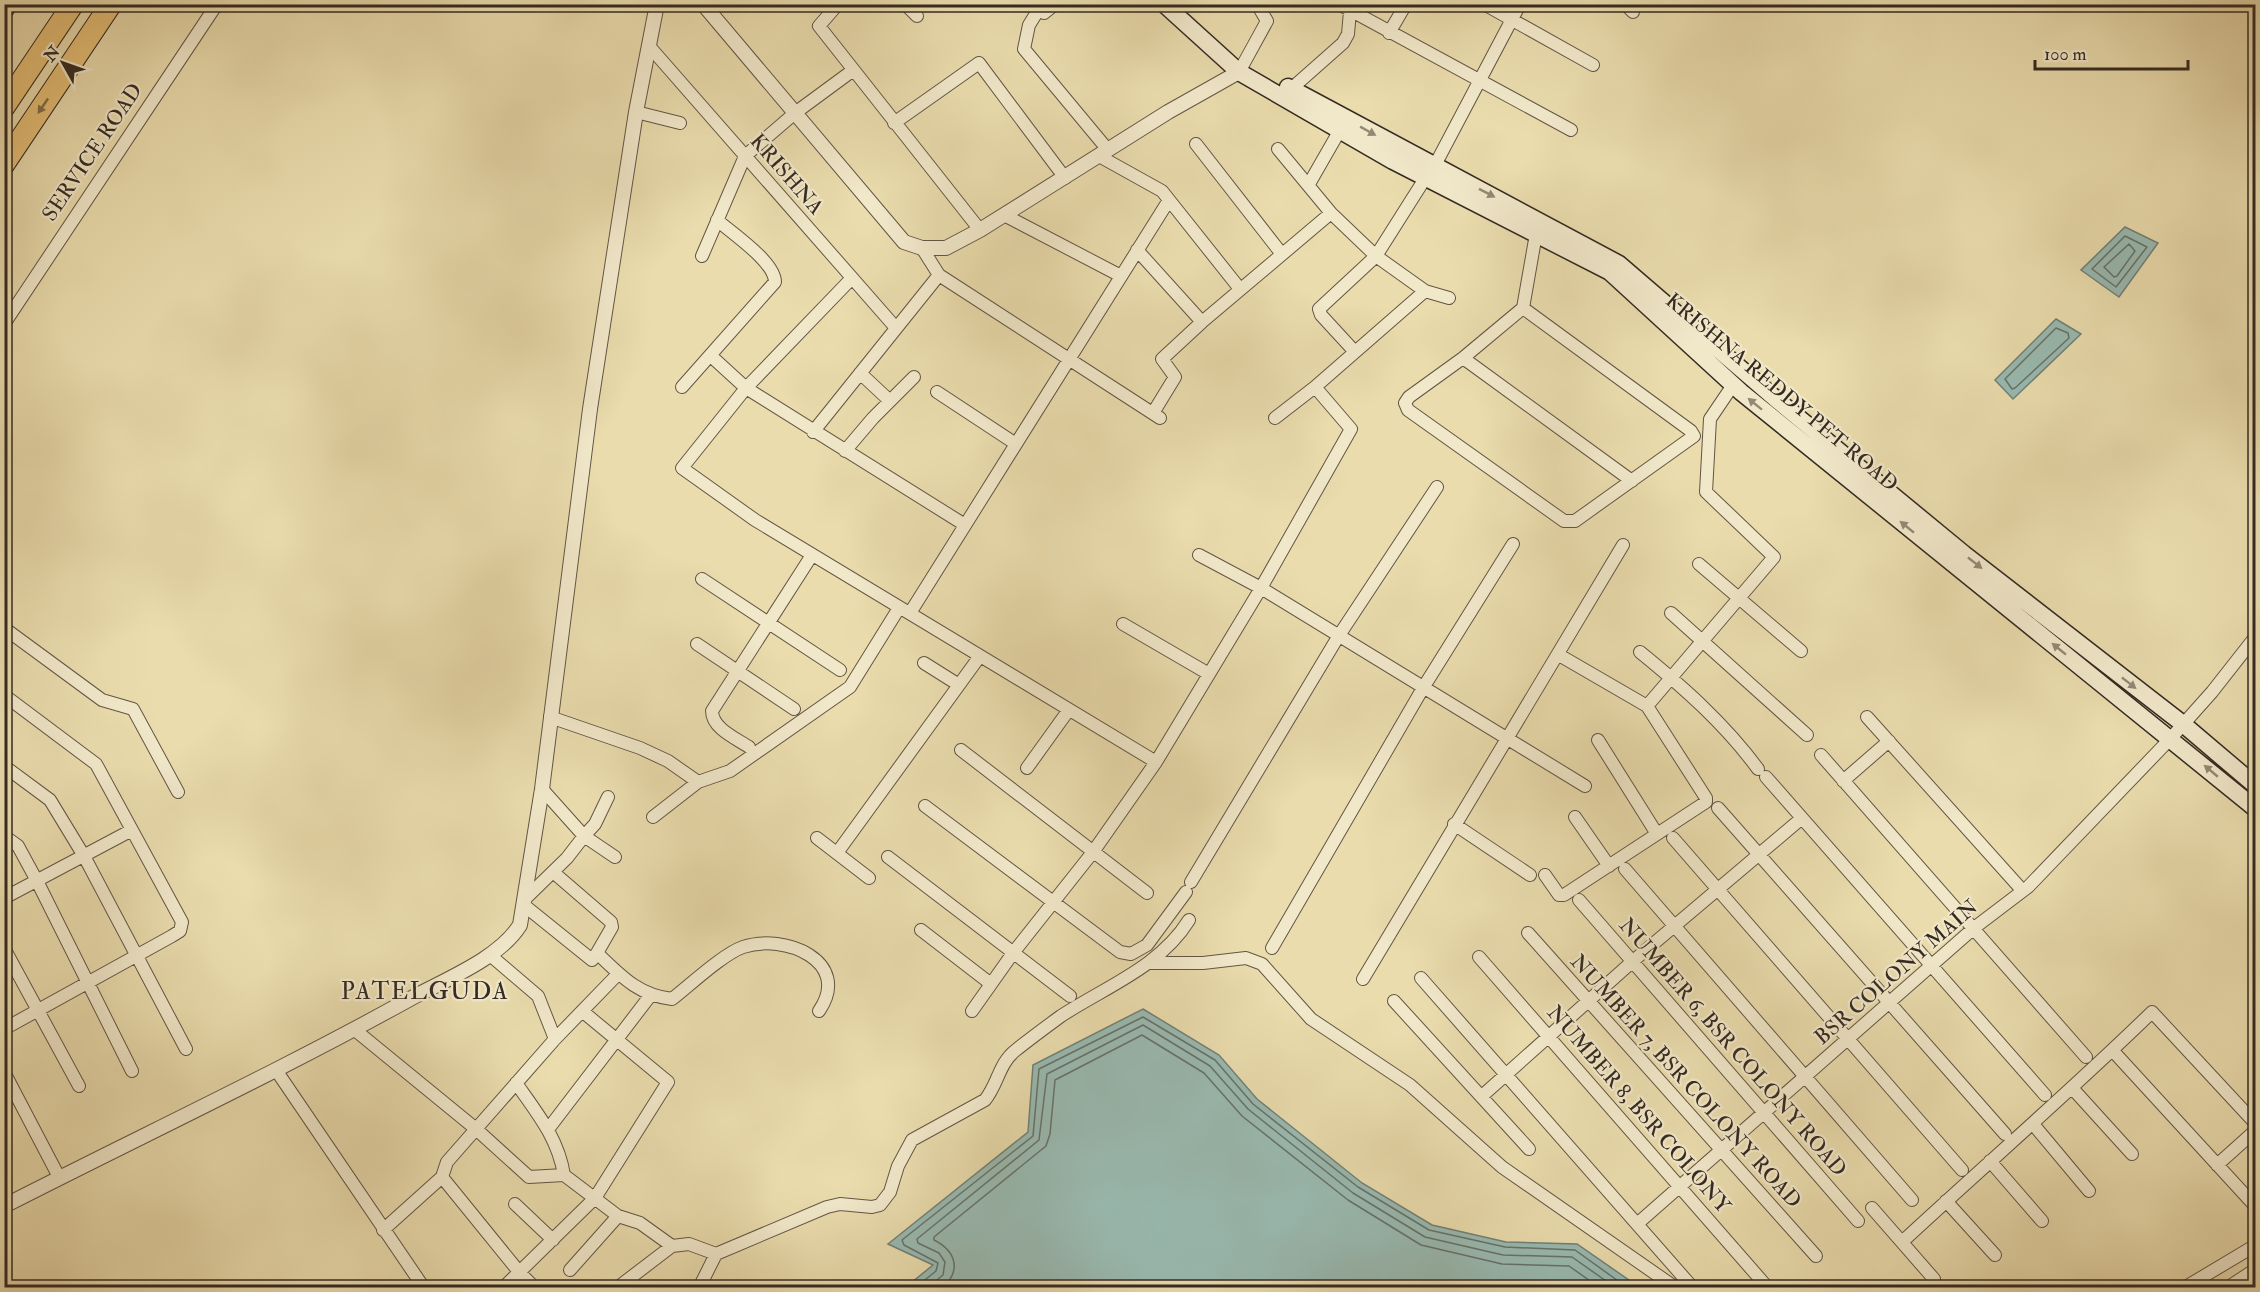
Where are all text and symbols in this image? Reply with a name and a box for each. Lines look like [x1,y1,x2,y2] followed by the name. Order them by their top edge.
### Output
[33,33,93,93] north arrow
[2035,33,2188,71] scale bar
[39,42,65,67] text: N
[2044,43,2087,66] text: 100 m
[36,78,149,226] street label: SERVICE ROAD
[37,97,49,113] one-way arrow
[1359,126,1376,136] one-way arrow
[744,128,829,220] street label: KRISHNA
[1478,189,1495,198] one-way arrow
[1660,287,1903,498] street label: KRISHNA REDDY PET ROAD
[1748,398,1763,411] one-way arrow
[1899,520,1915,533] one-way arrow
[1967,557,1983,570] one-way arrow
[2052,643,2067,656] one-way arrow
[2121,676,2137,689] one-way arrow
[2203,765,2219,778] one-way arrow
[1809,894,1984,1051] street label: BSR COLONY MAIN
[1613,912,1852,1182] street label: NUMBER 6, BSR COLONY ROAD
[1564,949,1807,1214] street label: NUMBER 7, BSR COLONY ROAD
[341,976,509,1007] district label: PATELGUDA
[1541,1000,1737,1219] street label: NUMBER 8, BSR COLONY

